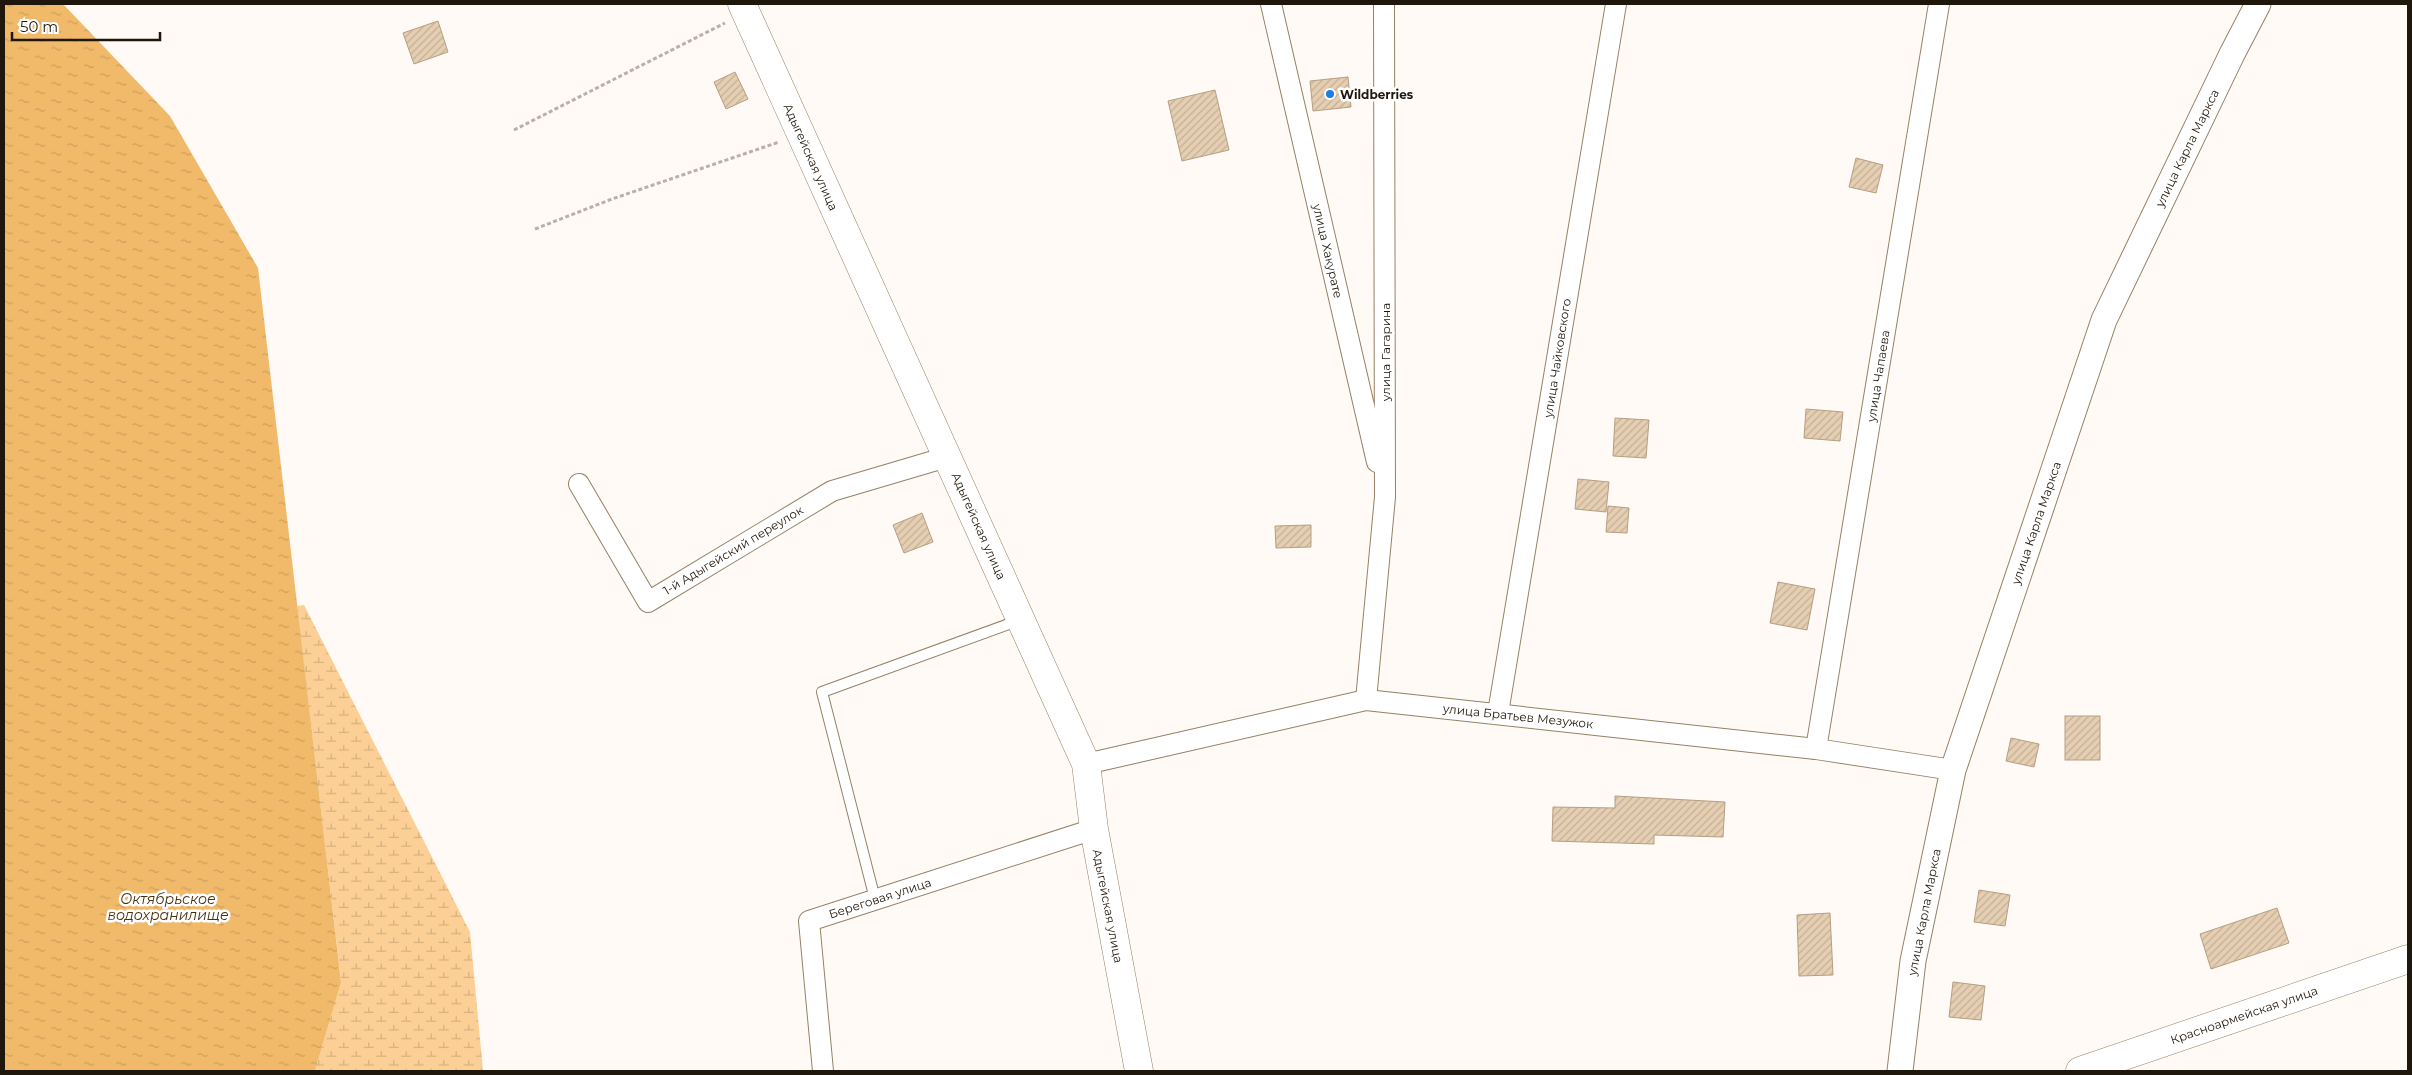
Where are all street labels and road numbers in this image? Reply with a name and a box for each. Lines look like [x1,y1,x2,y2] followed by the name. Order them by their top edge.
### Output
[2152,87,2222,210] street label: улица Карла Маркса
[781,101,841,213] street label: Адыгейская улица
[1310,201,1346,300] street label: улица Хакурате
[1540,297,1574,420] street label: улица Чайковского
[1378,303,1393,402] street label: улица Гагарина
[1863,329,1893,424] street label: улица Чапаева
[2008,460,2064,587] street label: улица Карла Маркса
[949,470,1009,582] street label: Адыгейская улица
[660,502,806,598] street label: 1-й Адыгейский переулок
[1441,701,1594,731] street label: улица Братьев Мезужок
[1904,847,1944,978] street label: улица Карла Маркса
[1090,848,1126,964] street label: Адыгейская улица
[827,874,933,922] street label: Береговая улица
[2168,983,2320,1047] street label: Красноармейская улица

